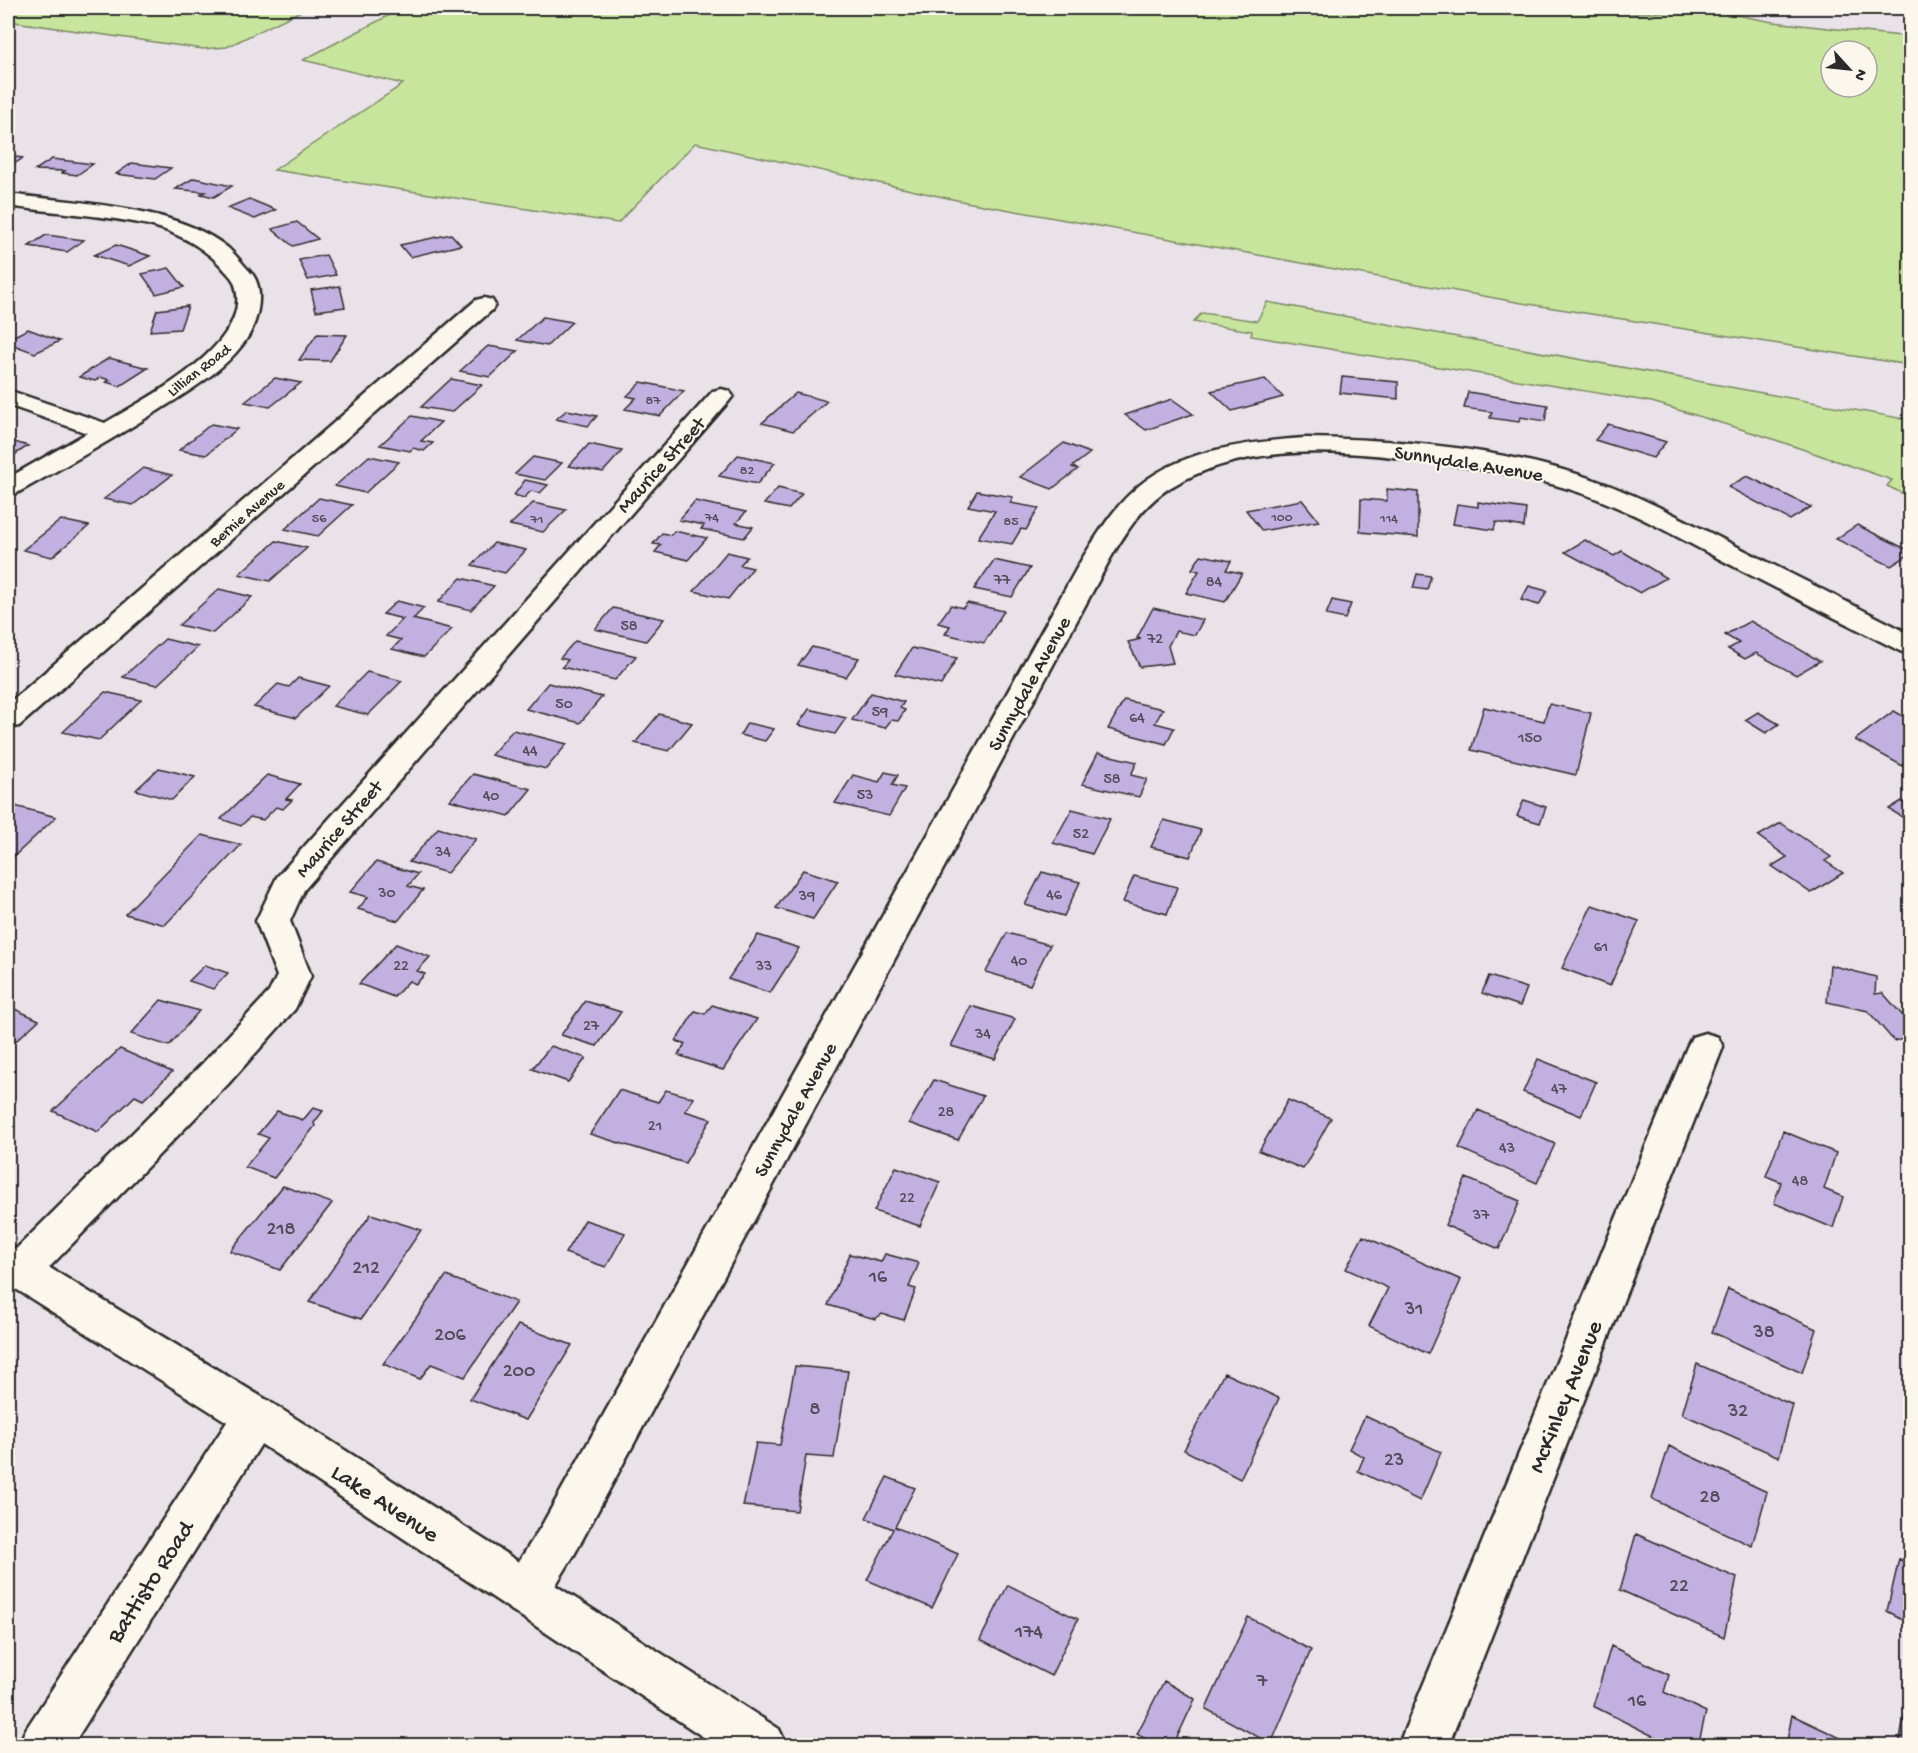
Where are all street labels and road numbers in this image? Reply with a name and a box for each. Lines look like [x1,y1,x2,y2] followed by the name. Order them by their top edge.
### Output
[165,340,237,402] street label: Lillian Road
[614,412,713,519] street label: Maurice Street
[1393,442,1545,489] street label: Sunnydale Avenue
[206,476,290,553] street label: Bernie Avenue
[985,613,1078,756] street label: Sunnydale Avenue
[292,776,390,883] street label: Maurice Street
[751,1039,844,1182] street label: Sunnydale Avenue
[1523,1316,1611,1478] street label: McKinley Avenue
[325,1459,444,1551] street label: Lake Avenue
[101,1515,203,1650] street label: Battisto Road

